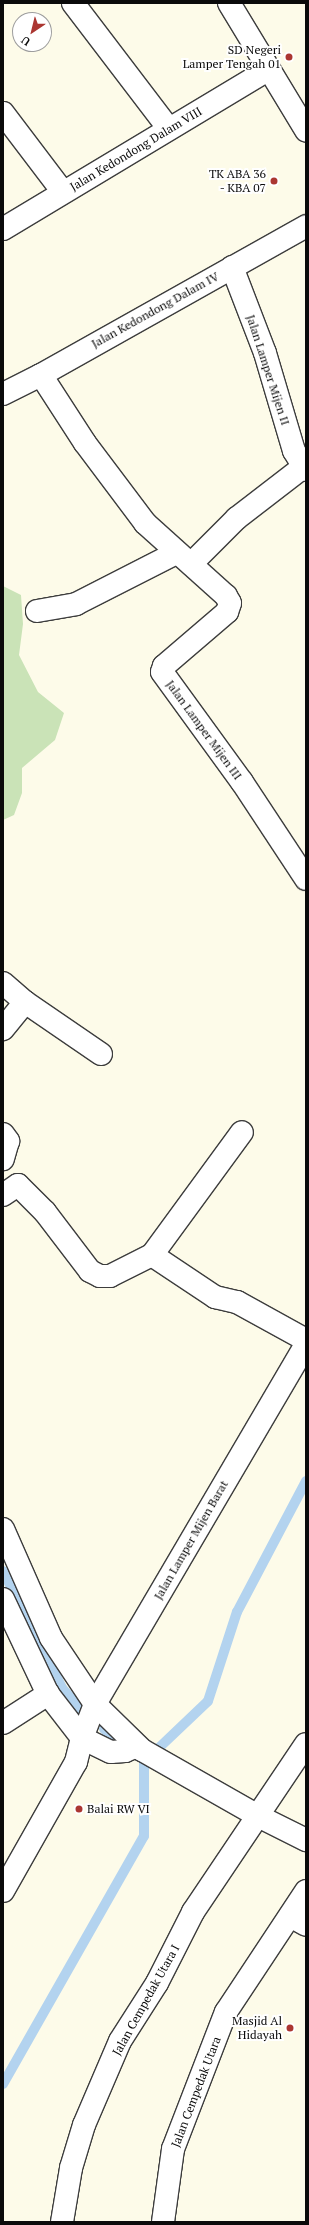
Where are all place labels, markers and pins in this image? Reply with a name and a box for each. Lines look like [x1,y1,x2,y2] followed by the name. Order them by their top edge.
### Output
[183,43,281,71] place label: SD Negeri Lamper Tengah 01
[284,52,294,62] marker: SD Negeri Lamper Tengah 01
[208,167,266,195] place label: TK ABA 36 - KBA 07
[269,176,279,186] marker: TK ABA 36 - KBA 07
[87,1802,150,1816] place label: Balai RW VI
[74,1804,84,1814] marker: Balai RW VI
[232,2014,282,2042] place label: Masjid Al Hidayah
[285,2023,295,2033] marker: Masjid Al Hidayah

